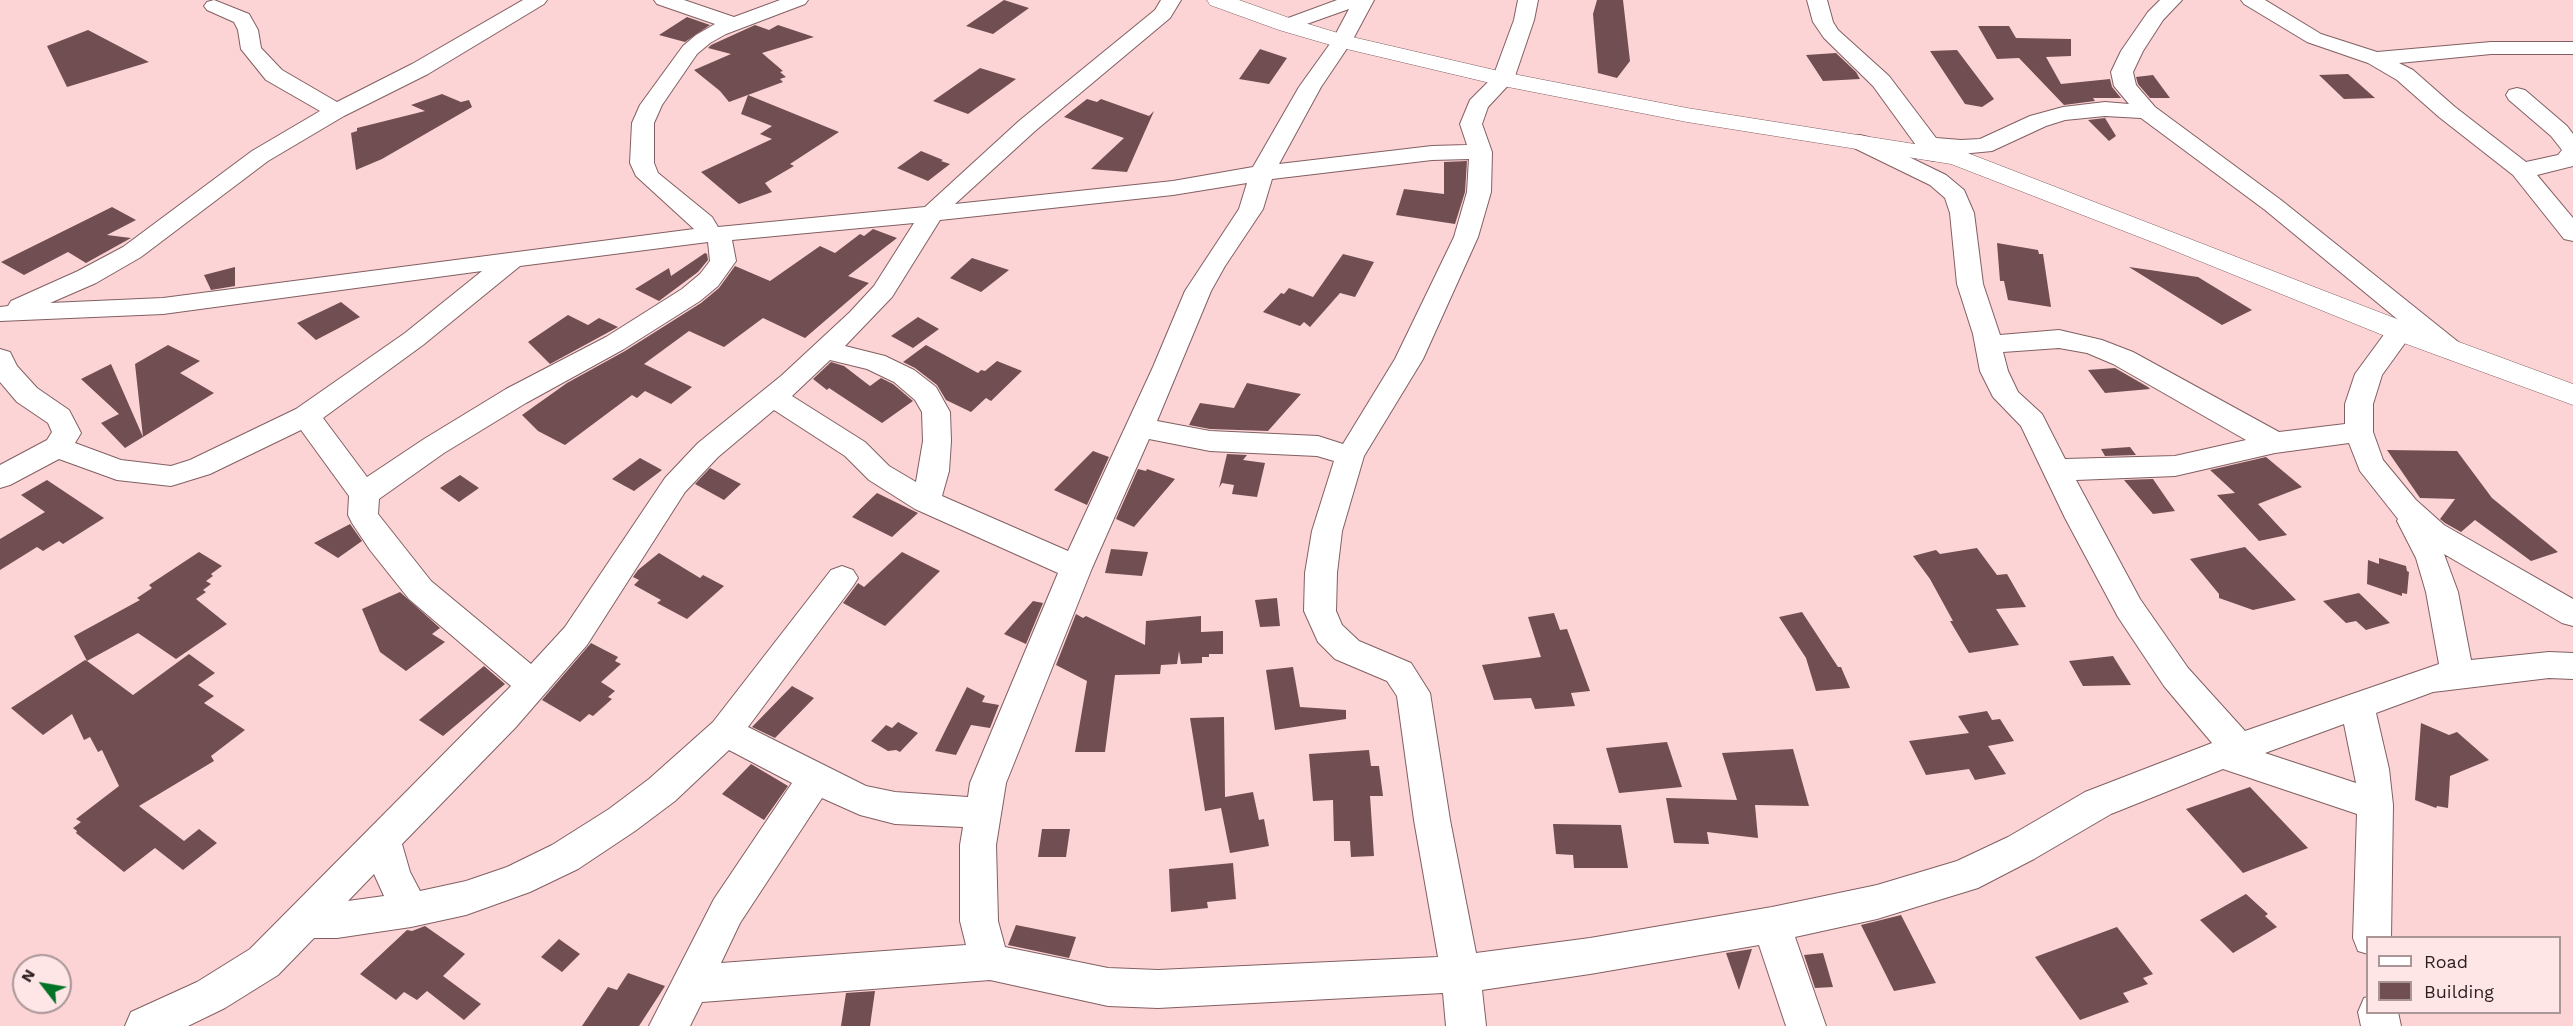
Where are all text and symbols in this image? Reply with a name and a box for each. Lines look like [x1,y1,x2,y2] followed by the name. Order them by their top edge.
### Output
[2366,936,2561,1014] legend
[2424,951,2468,972] text: Road
[12,954,72,1014] north arrow
[17,966,39,985] text: N
[2424,981,2494,1002] text: Building

